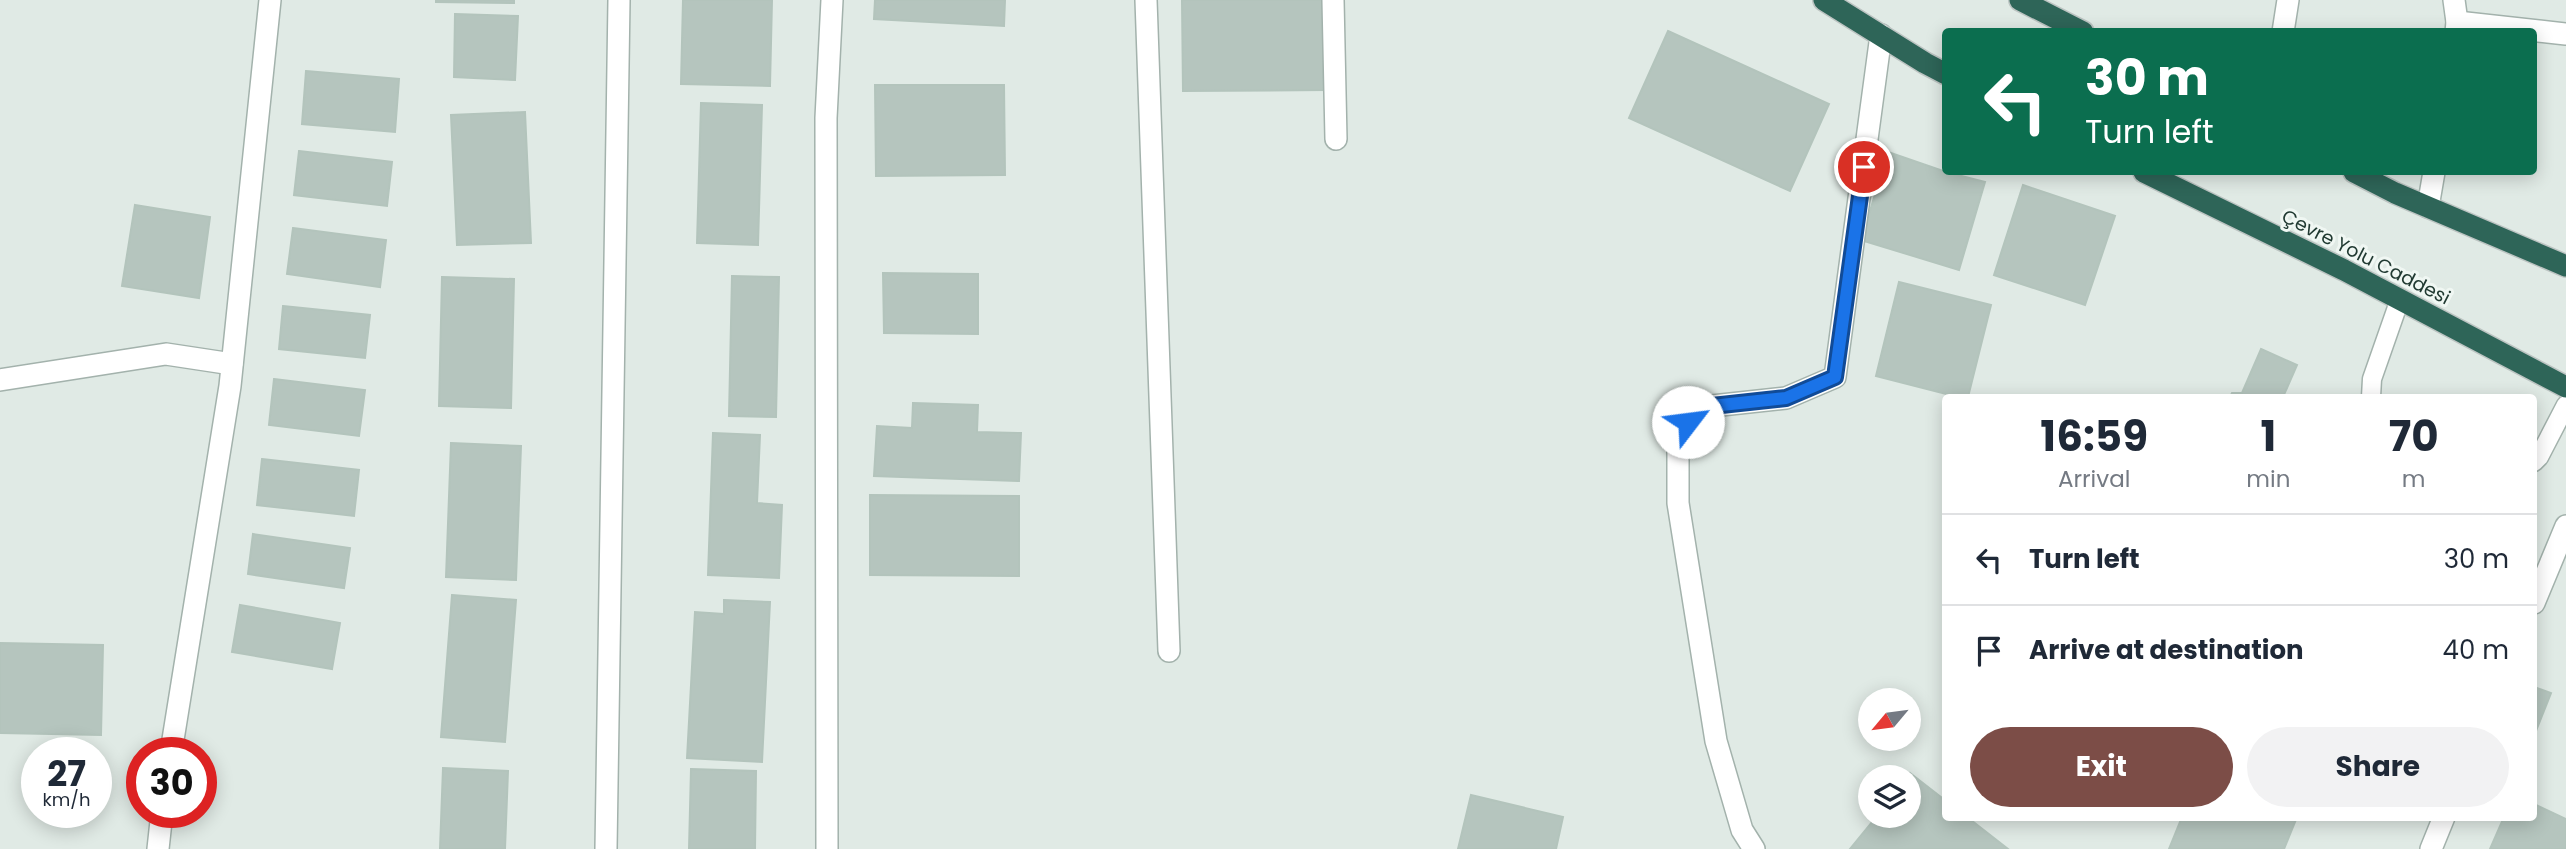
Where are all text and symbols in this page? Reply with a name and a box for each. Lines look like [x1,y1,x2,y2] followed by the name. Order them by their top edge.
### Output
[2085,44,2209,112] text: 30 m
[1970,56,2061,147] icon: left
[2085,109,2214,154] text: Turn left
[1834,137,1894,197] pin
[1845,148,1883,186] icon: arrive
[2277,203,2455,311] street label: Çevre Yolu Caddesi
[1651,385,1725,459] position arrow
[2040,407,2148,466] text: 16:59
[2260,407,2276,466] text: 1
[2389,407,2439,466] text: 70
[2058,463,2130,495] text: Arrival
[2246,463,2290,495] text: min
[2402,463,2426,495] text: m
[1970,541,2008,579] icon: left
[2029,541,2140,577] text: Turn left
[2444,541,2509,577] text: 30 m
[1970,632,2008,670] icon: arrive
[2029,632,2304,668] text: Arrive at destination
[2443,632,2509,668] text: 40 m
[1858,688,1922,751] north arrow
[1858,688,1921,828] map controls
[1970,727,2233,807] button: Exit
[2247,727,2509,807] button: Share
[126,737,217,828] speed limit sign: 30
[47,749,86,798] text: 27
[1858,765,1921,828] button: layers
[43,787,90,812] text: km/h

